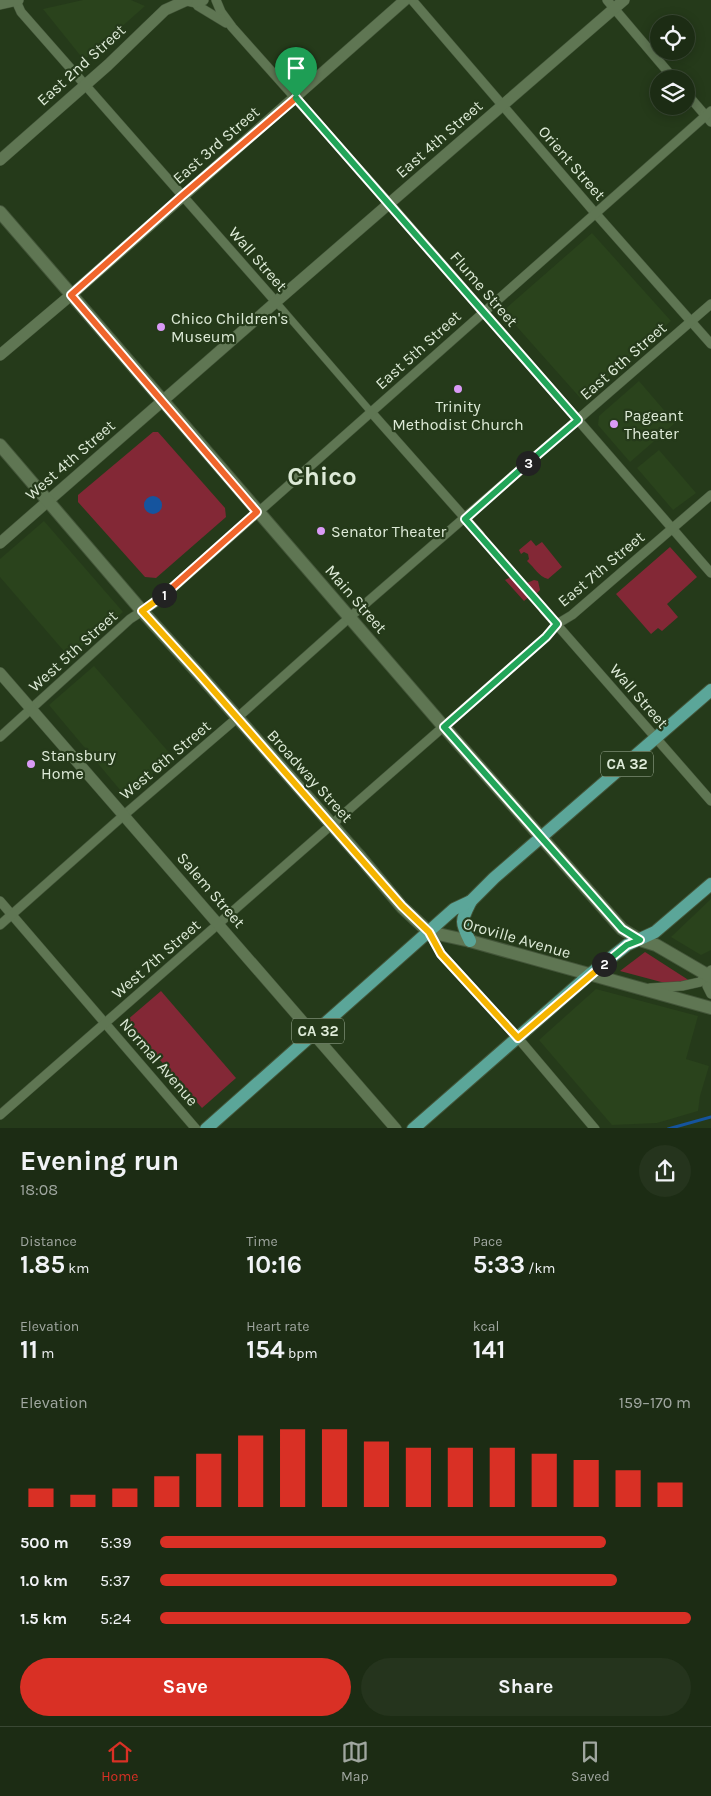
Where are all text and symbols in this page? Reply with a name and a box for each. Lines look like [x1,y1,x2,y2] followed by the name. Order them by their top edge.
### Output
[650,15,695,115] map controls
[650,15,695,60] button: locate
[33,20,129,110] street label: East 2nd Street
[275,47,317,98] pin
[282,54,310,82] icon: arrive
[650,70,695,115] button: layers
[392,96,486,182] street label: East 4th Street
[169,102,263,188] street label: East 3rd Street
[534,122,610,204] street label: Orient Street
[225,223,291,295] street label: Wall Street
[446,247,522,331] street label: Flume Street
[371,307,465,393] street label: East 5th Street
[171,309,288,346] place label: Chico Children's Museum
[576,318,670,404] street label: East 6th Street
[155,321,167,333] marker: Chico Children's Museum
[452,383,464,395] marker: Trinity Methodist Church
[392,397,524,434] place label: Trinity Methodist Church
[624,406,683,443] place label: Pageant Theater
[21,416,119,504] street label: West 4th Street
[608,418,620,430] marker: Pageant Theater
[516,450,540,476] pin: 3
[524,455,533,472] text: 3
[287,461,357,492] district label: Chico
[331,522,447,541] place label: Senator Theater
[315,525,327,537] marker: Senator Theater
[554,527,648,611] street label: East 7th Street
[321,561,391,637] street label: Main Street
[152,582,176,608] pin: 1
[162,587,167,604] text: 1
[25,606,121,696] street label: West 5th Street
[606,660,672,732] street label: Wall Street
[116,716,214,804] street label: West 6th Street
[263,726,357,826] street label: Broadway Street
[41,746,117,783] place label: Stansbury Home
[601,752,653,776] road number: CA 32
[25,758,37,770] marker: Stansbury Home
[173,848,249,932] street label: Salem Street
[461,914,573,962] street label: Oroville Avenue
[108,915,204,1003] street label: West 7th Street
[592,952,616,976] pin: 2
[600,956,609,973] text: 2
[116,1014,202,1110] street label: Normal Avenue
[292,1018,344,1044] road number: CA 32
[20,1144,179,1177] text: Evening run
[639,1145,691,1197] button: share
[20,1180,58,1199] text: 18:08
[20,1233,77,1250] text: Distance
[246,1233,278,1250] text: Time
[473,1233,503,1250] text: Pace
[20,1250,65,1279] text: 1.85
[246,1250,302,1279] text: 10:16
[473,1250,525,1279] text: 5:33
[65,1260,89,1277] text: km
[525,1260,555,1277] text: /km
[20,1318,79,1335] text: Elevation
[246,1318,309,1335] text: Heart rate
[473,1318,499,1335] text: kcal
[20,1335,38,1364] text: 11
[246,1335,285,1364] text: 154
[473,1335,505,1364] text: 141
[38,1345,54,1362] text: m
[285,1345,318,1362] text: bpm
[20,1393,88,1412] text: Elevation
[619,1393,691,1412] text: 159–170 m
[20,1533,69,1552] text: 500 m
[100,1533,131,1552] text: 5:39
[20,1571,68,1590] text: 1.0 km
[100,1571,130,1590] text: 5:37
[20,1609,67,1628] text: 1.5 km
[100,1609,131,1628] text: 5:24
[20,1658,351,1716] button: Save
[361,1658,691,1716] button: Share
[101,1738,138,1785] tab: Home
[341,1738,369,1785] tab: Map
[571,1738,610,1785] tab: Saved

